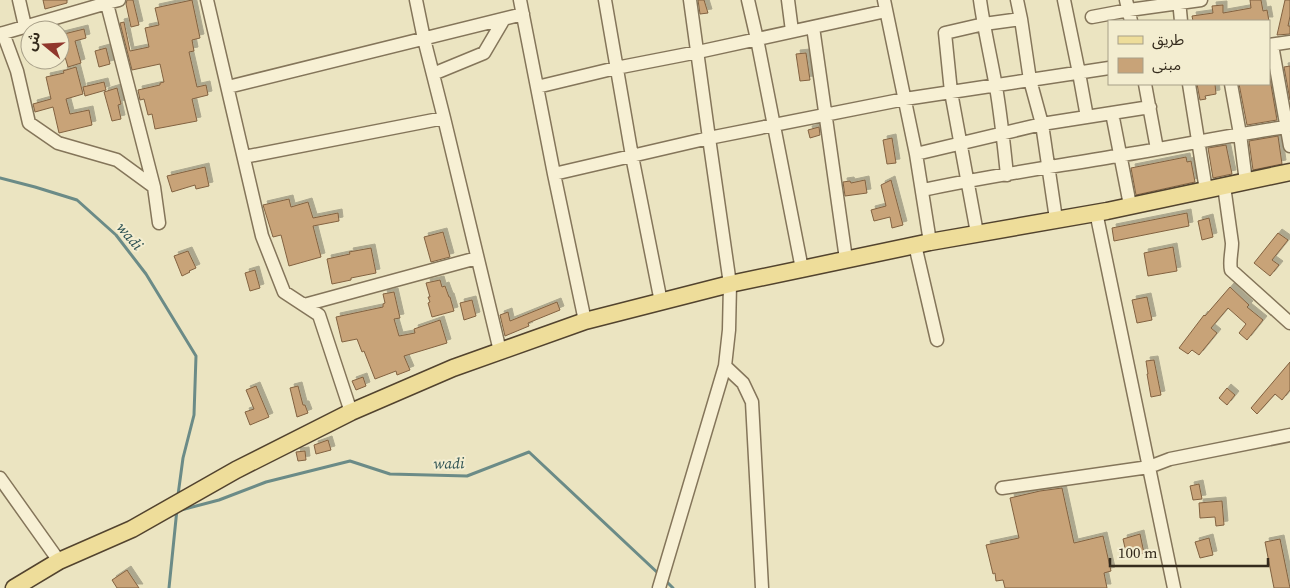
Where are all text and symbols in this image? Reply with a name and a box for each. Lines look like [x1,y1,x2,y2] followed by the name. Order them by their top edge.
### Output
[20,20,70,70] north arrow
[1108,20,1270,85] legend
[20,29,45,53] text: ش
[1152,29,1184,50] text: طريق
[1152,54,1181,75] text: مبنى
[112,217,148,255] water label: wadi
[433,452,465,474] water label: wadi
[1110,536,1268,568] scale bar
[1118,542,1158,563] text: 100 m

